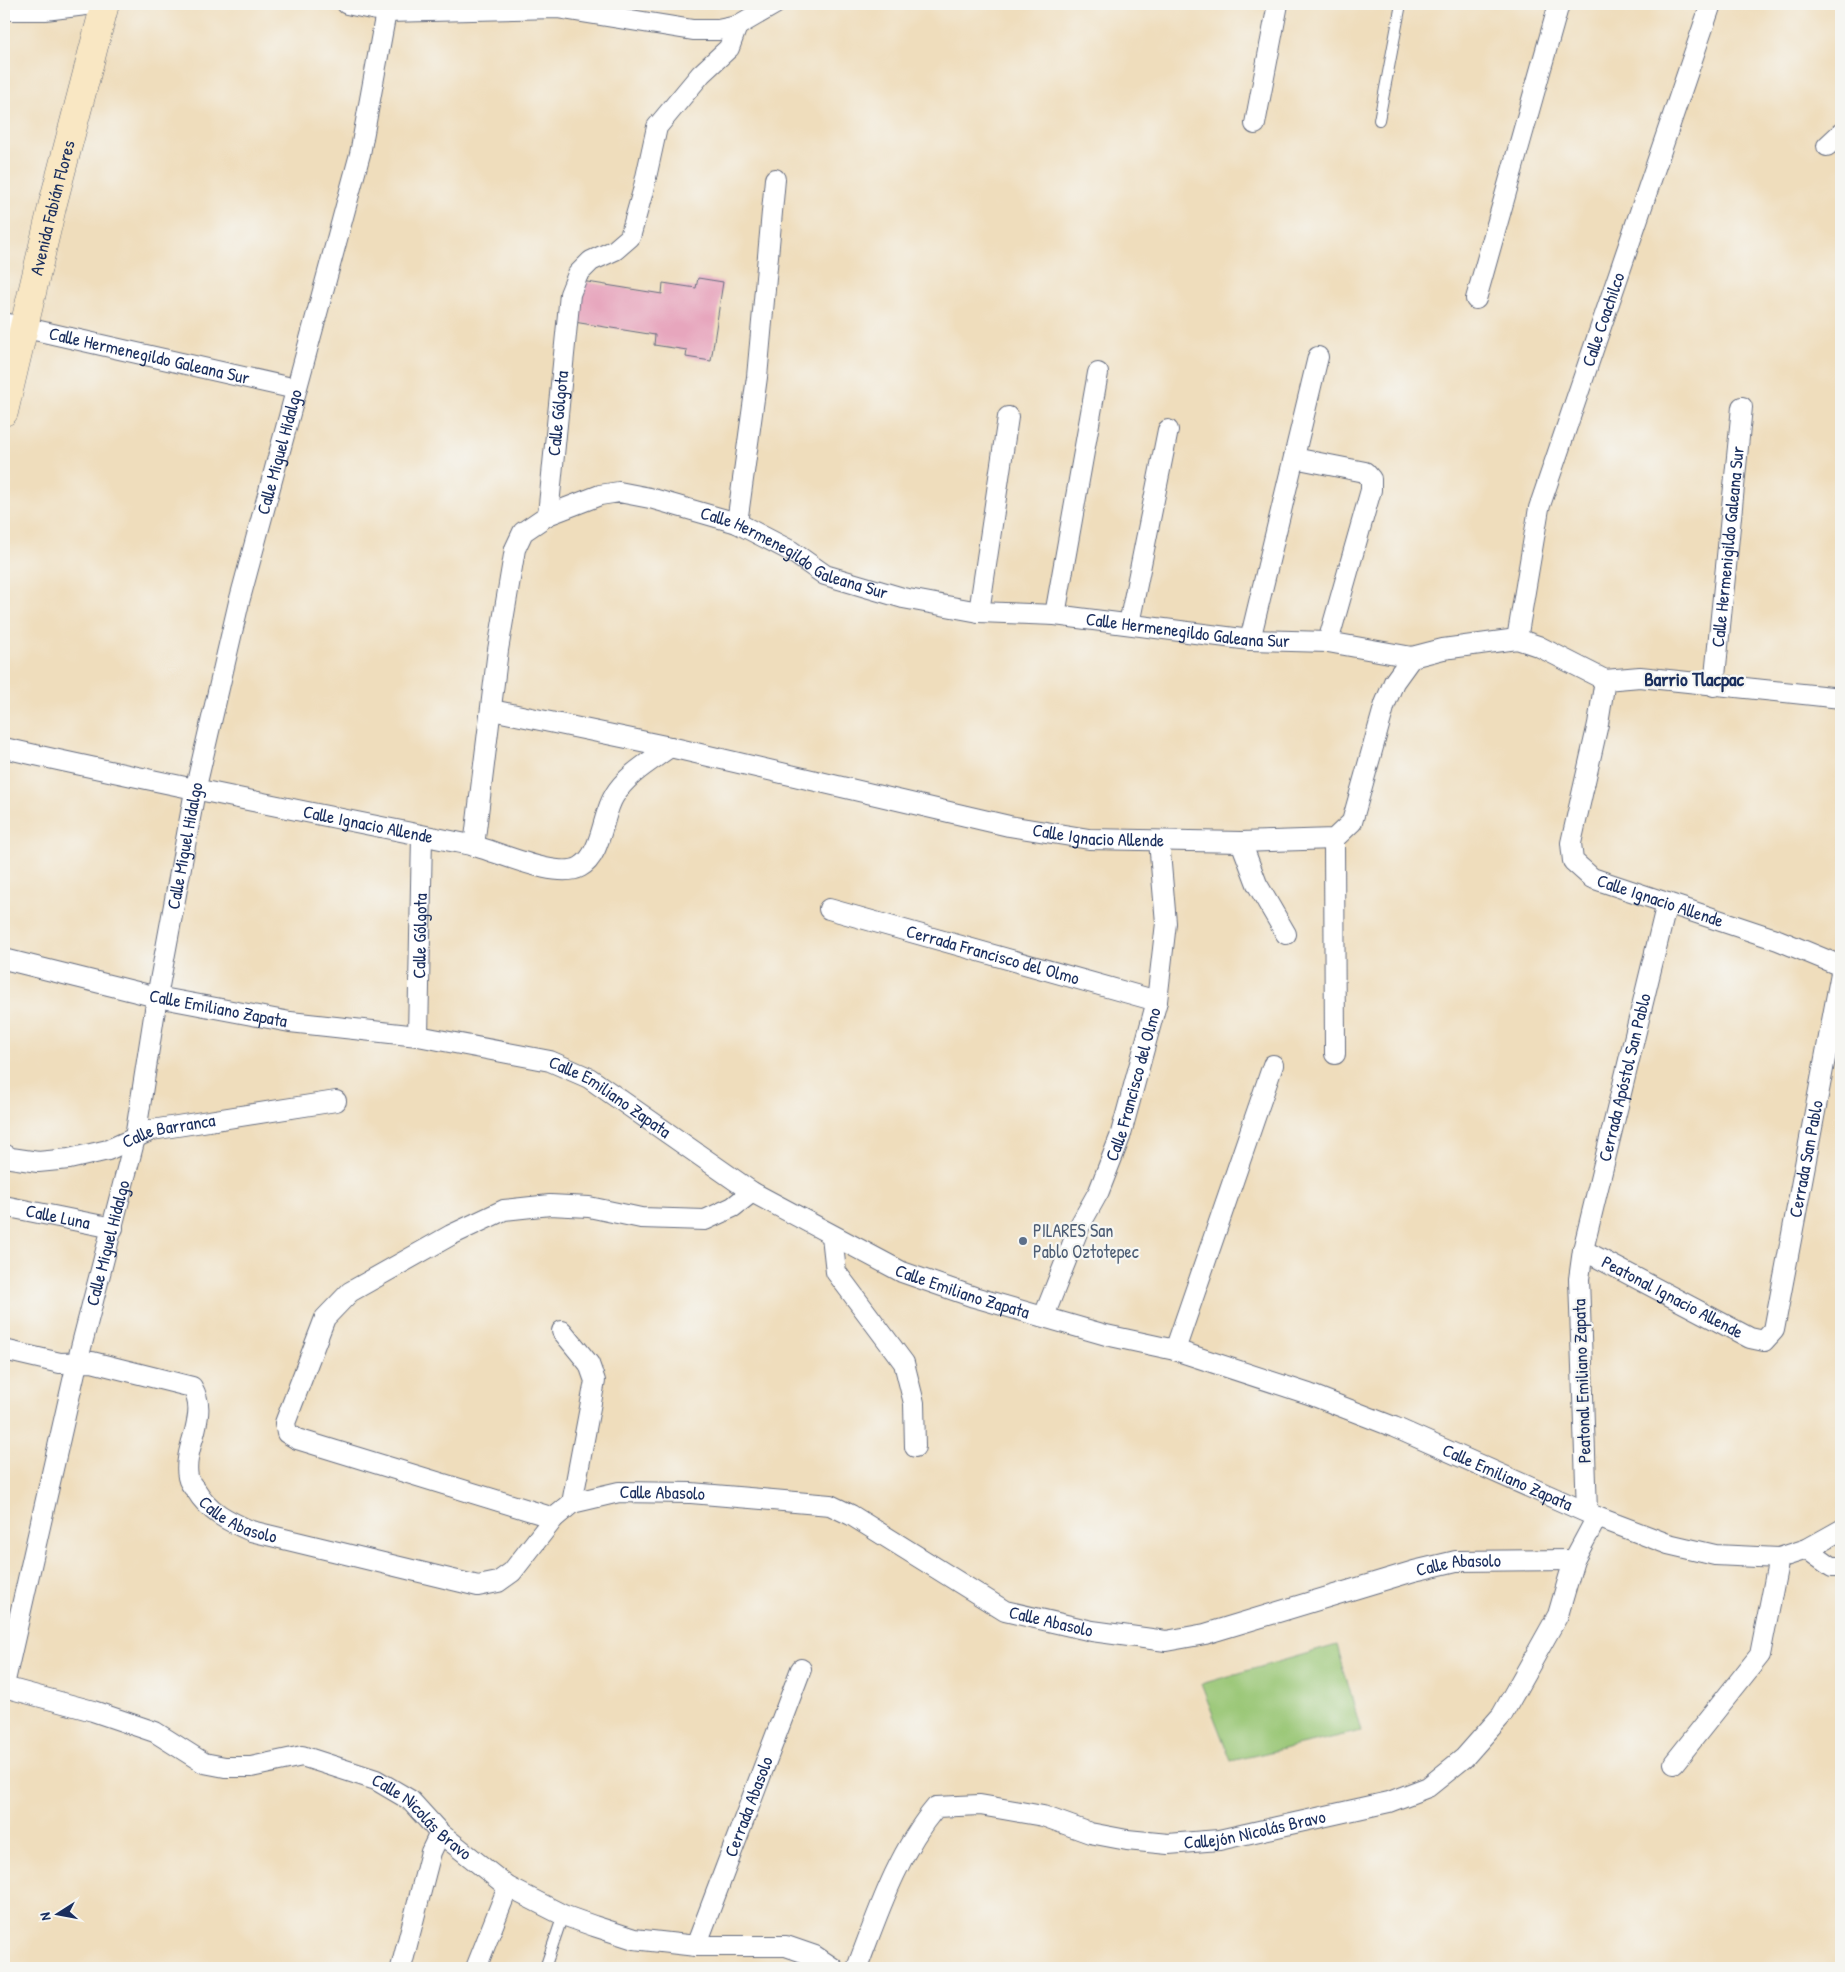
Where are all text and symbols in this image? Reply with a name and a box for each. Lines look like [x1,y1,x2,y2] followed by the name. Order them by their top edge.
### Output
[24,137,81,277] street label: Avenida Fabián Flores
[1575,269,1630,370] street label: Calle Coachilco
[47,321,252,390] street label: Calle Hermenegildo Galeana Sur
[541,370,574,457] street label: Calle Gólgota
[250,387,308,517] street label: Calle Miguel Hidalgo
[1705,445,1750,648] street label: Calle Hermenigildo Galeana Sur
[698,500,891,605] street label: Calle Hermenegildo Galeana Sur
[1085,606,1290,653] street label: Calle Hermenegildo Galeana Sur
[1644,666,1744,693] district label: Barrio Tlacpac
[160,780,209,911] street label: Calle Miguel Hidalgo
[301,799,435,849] street label: Calle Ignacio Allende
[1031,817,1164,852] street label: Calle Ignacio Allende
[1594,868,1727,933] street label: Calle Ignacio Allende
[406,893,433,979] street label: Calle Gólgota
[903,918,1082,991] street label: Cerrada Francisco del Olmo
[147,983,289,1033] street label: Calle Emiliano Zapata
[1592,991,1657,1164] street label: Cerrada Apóstol San Pablo
[1099,1005,1167,1165] street label: Calle Francisco del Olmo
[545,1049,676,1144] street label: Calle Emiliano Zapata
[1782,1098,1829,1220] street label: Cerrada San Pablo
[118,1107,217,1154] street label: Calle Barranca
[79,1178,136,1308] street label: Calle Miguel Hidalgo
[24,1198,92,1235] street label: Calle Luna
[1033,1218,1139,1264] place label: PILARES San Pablo Oztotepec
[1017,1235,1029,1247] marker: PILARES San Pablo Oztotepec
[1598,1249,1748,1344] street label: Peatonal Ignacio Allende
[891,1257,1033,1324] street label: Calle Emiliano Zapata
[1566,1298,1597,1464] street label: Peatonal Emiliano Zapata
[1439,1437,1577,1517] street label: Calle Emiliano Zapata
[619,1479,706,1506] street label: Calle Abasolo
[193,1490,280,1549] street label: Calle Abasolo
[1413,1547,1501,1582] street label: Calle Abasolo
[1007,1599,1096,1643] street label: Calle Abasolo
[718,1753,779,1860] street label: Cerrada Abasolo
[367,1767,477,1866] street label: Calle Nicolás Bravo
[1183,1804,1328,1855] street label: Callejón Nicolás Bravo
[32,1890,82,1940] north arrow
[35,1911,55,1922] text: N

